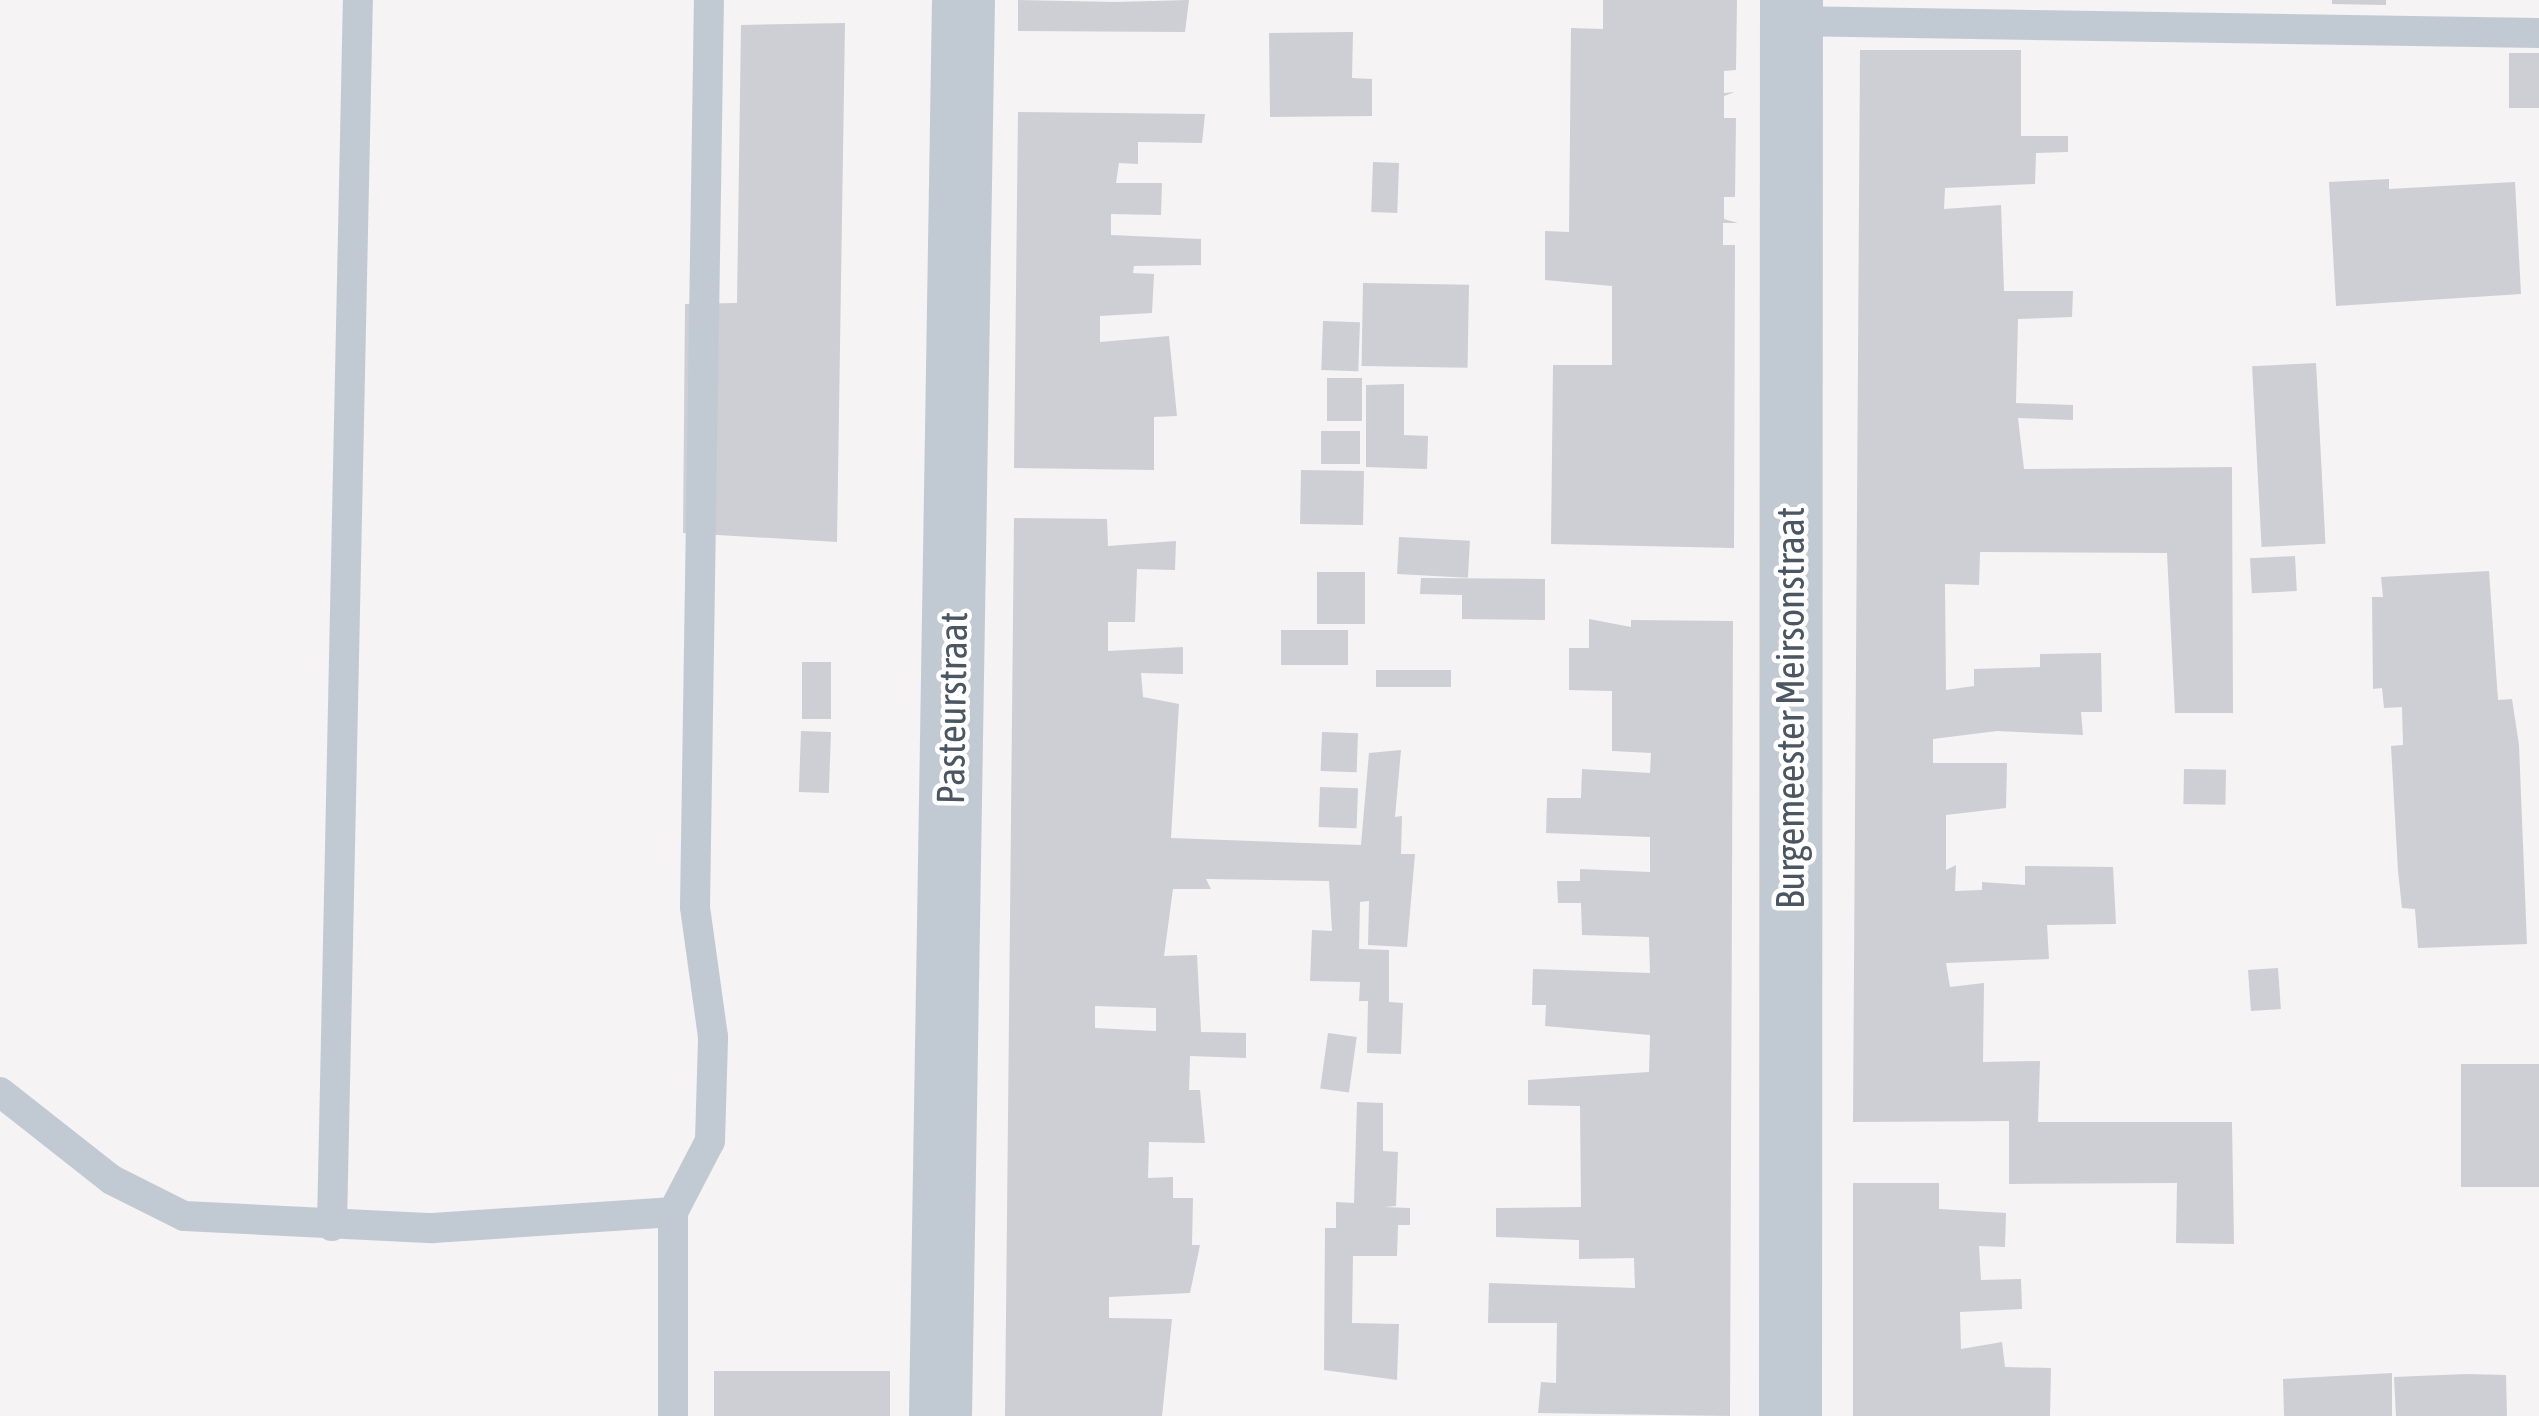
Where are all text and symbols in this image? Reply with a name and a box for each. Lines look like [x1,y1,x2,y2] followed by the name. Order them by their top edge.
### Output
[1767,507,1813,909] street label: Burgemeester Meirsonstraat
[927,611,977,805] street label: Pasteurstraat

